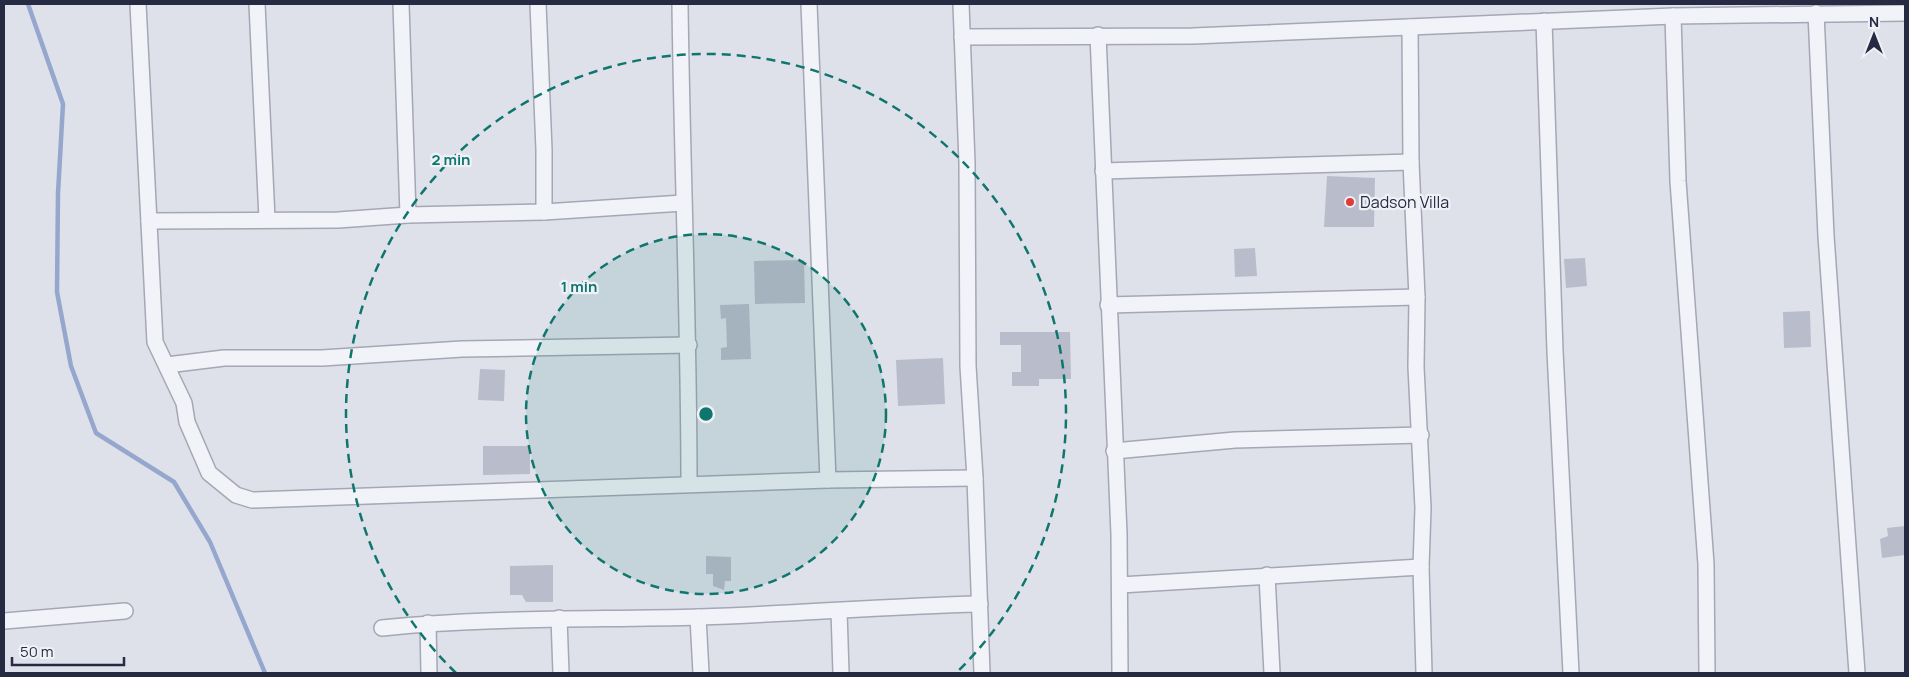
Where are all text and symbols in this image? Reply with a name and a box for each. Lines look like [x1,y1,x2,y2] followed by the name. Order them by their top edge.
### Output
[1849,10,1899,60] north arrow
[1869,12,1879,31] text: N
[431,149,471,170] text: 2 min
[1360,191,1449,213] place label: Dadson Villa
[1344,196,1356,208] marker: Dadson Villa
[561,276,597,297] text: 1 min
[697,405,715,423] centre of rings
[12,634,125,666] scale bar
[20,641,54,662] text: 50 m

